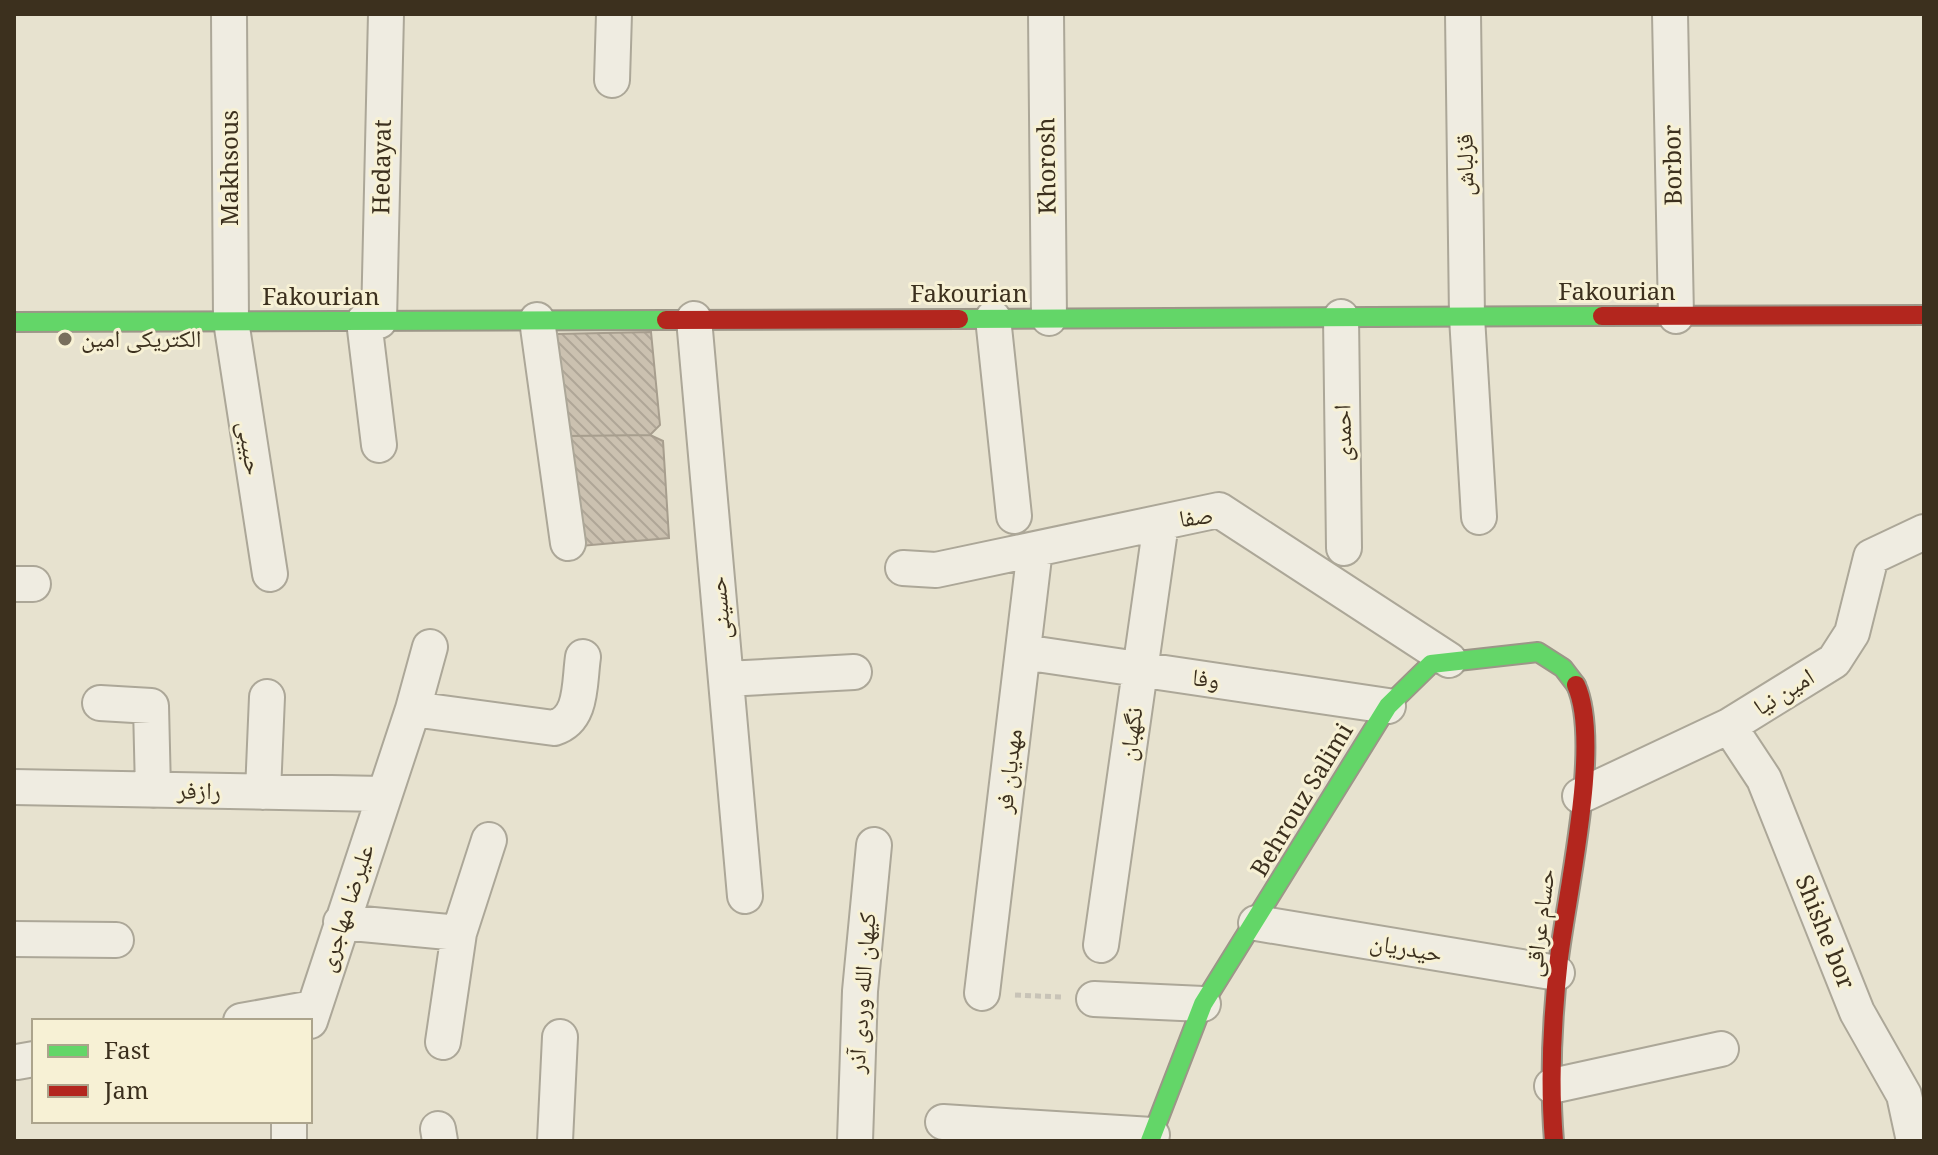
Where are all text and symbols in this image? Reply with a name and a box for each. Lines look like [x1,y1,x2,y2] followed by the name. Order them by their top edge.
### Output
[212,110,253,226] street label: Makhsous
[1028,117,1071,215] street label: Khorosh
[363,119,406,215] street label: Hedayat
[1654,124,1697,206] street label: Borbor
[1446,133,1489,196] street label: قزلباش
[1558,274,1676,315] street label: Fakourian
[910,276,1028,317] street label: Fakourian
[262,279,380,320] street label: Fakourian
[81,321,202,362] place label: الکتریکی امین
[56,330,74,348] marker: الکتریکی امین
[1325,404,1366,462] street label: احمدی
[223,418,272,478] street label: حبیبی
[1177,497,1216,542] street label: صفا
[699,574,746,641] street label: حسینی
[1189,659,1222,704] street label: وفا
[1746,659,1824,729] street label: امین نیا
[1109,705,1158,764] street label: نگهبان
[1242,716,1367,886] street label: Behrouz Salimi
[986,727,1037,817] street label: مهدیان فر
[176,773,221,814] street label: رازفر
[308,839,388,978] street label: علیرضا مهاجری
[1516,867,1569,980] street label: حسام عراقی
[1781,870,1864,996] street label: Shishe bor
[838,911,891,1076] street label: کیهان الله وردی آذر
[1366,924,1445,977] street label: حیدریان
[32,1019,312,1123] legend
[104,1033,150,1074] text: Fast
[103,1073,149,1114] text: Jam

